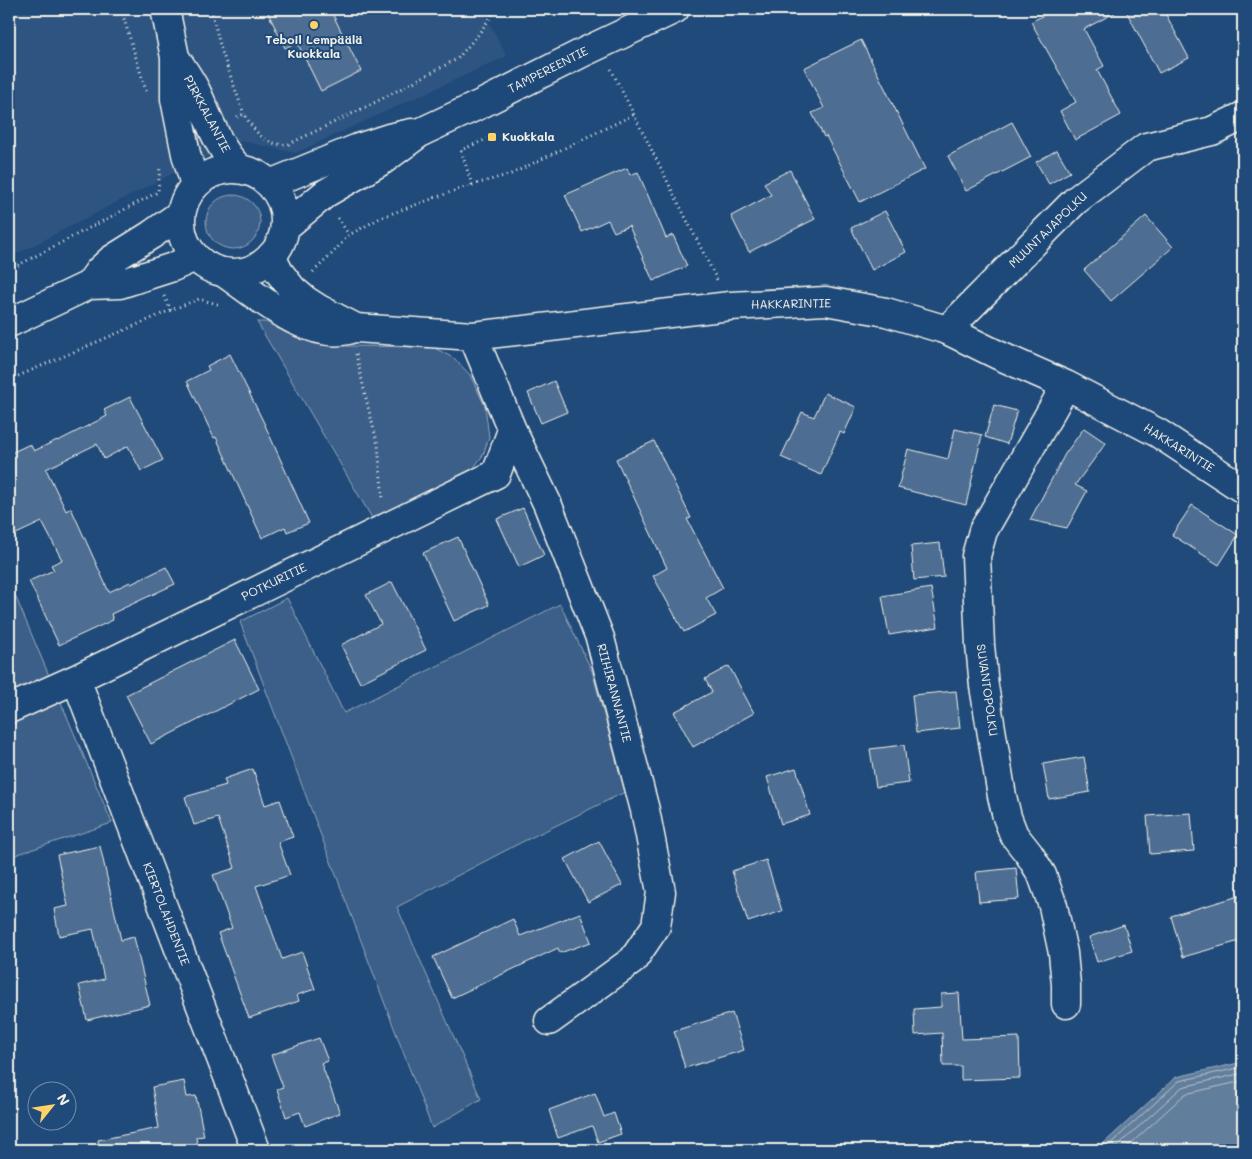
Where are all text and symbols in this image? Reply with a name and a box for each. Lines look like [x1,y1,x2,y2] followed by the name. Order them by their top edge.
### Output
[308,19,320,31] marker: Teboil Lempäälä Kuokkala
[265,31,363,61] place label: Teboil Lempäälä Kuokkala
[505,42,590,96] street label: TAMPEREENTIE
[181,72,235,155] street label: PIRKKALANTIE
[502,128,555,144] place label: Kuokkala
[486,131,498,143] marker: Kuokkala
[1005,188,1090,271] street label: MUUNTAJAPOLKU
[751,294,831,312] street label: HAKKARINTIE
[1141,419,1218,475] street label: HAKKARINTIE
[238,558,309,604] street label: POTKURITIE
[594,642,636,744] street label: RIIHIRANNANTIE
[974,643,1002,737] street label: SUVANTOPOLKU
[140,860,194,968] street label: KIERTOLAHDENTIE
[28,1082,78,1132] north arrow
[53,1090,75,1109] text: N

